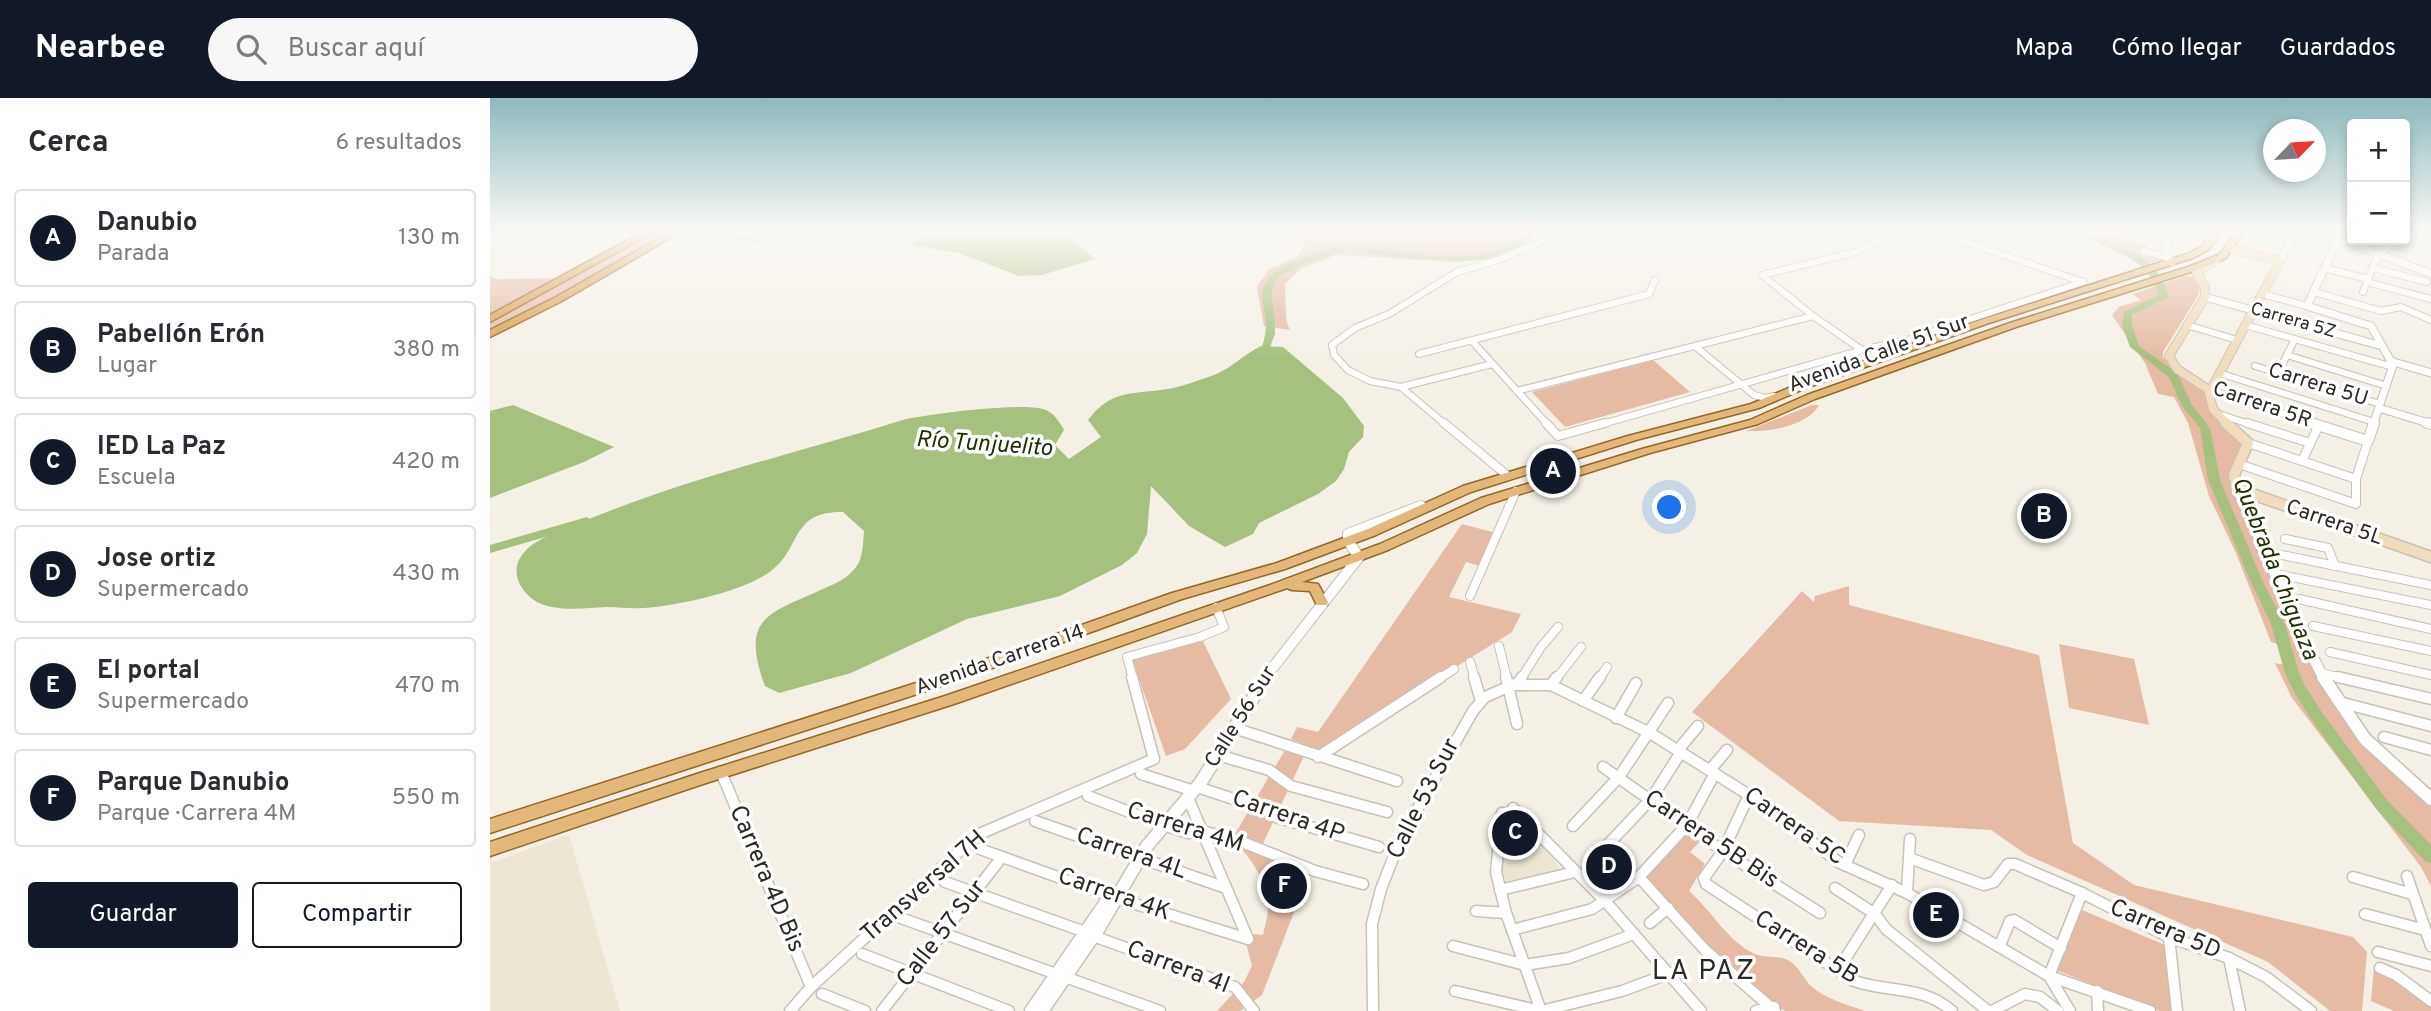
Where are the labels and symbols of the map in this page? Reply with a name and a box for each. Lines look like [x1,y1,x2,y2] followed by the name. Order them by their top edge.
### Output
[2263,119,2326,182] north arrow
[2248,298,2338,344] street label: Carrera 5Z
[1785,309,1973,399] street label: Avenida Calle 51 Sur
[2265,357,2371,413] street label: Carrera 5U
[2209,375,2315,435] street label: Carrera 5R
[915,426,1054,464] water label: Río Tunjuelito
[1530,445,1576,497] pin: A
[2224,473,2324,665] water label: Quebrada Chiguaza
[1652,490,1686,524] your location
[2021,490,2067,542] pin: B
[2282,494,2386,552] street label: Carrera 5L
[912,618,1088,702] street label: Avenida Carrera 14
[1199,661,1283,773] street label: Calle 56 Sur
[1381,734,1467,864] street label: Calle 53 Sur
[1737,781,1851,873] street label: Carrera 5C
[1228,784,1348,850] street label: Carrera 4P
[1638,784,1784,896] street label: Carrera 5B Bis
[1123,796,1247,860] street label: Carrera 4M
[722,801,810,957] street label: Carrera 4D Bis
[1492,807,1538,859] pin: C
[1072,821,1190,887] street label: Carrera 4L
[855,824,993,950] street label: Transversal 7H
[1586,841,1632,893] pin: D
[1261,860,1307,912] pin: F
[1054,862,1174,928] street label: Carrera 4K
[891,874,993,994] street label: Calle 57 Sur
[1913,889,1959,941] pin: E
[2105,893,2225,967] street label: Carrera 5D
[1748,904,1864,992] street label: Carrera 5B
[1122,935,1234,1001] street label: Carrera 4I
[1652,954,1756,990] district label: LA PAZ

